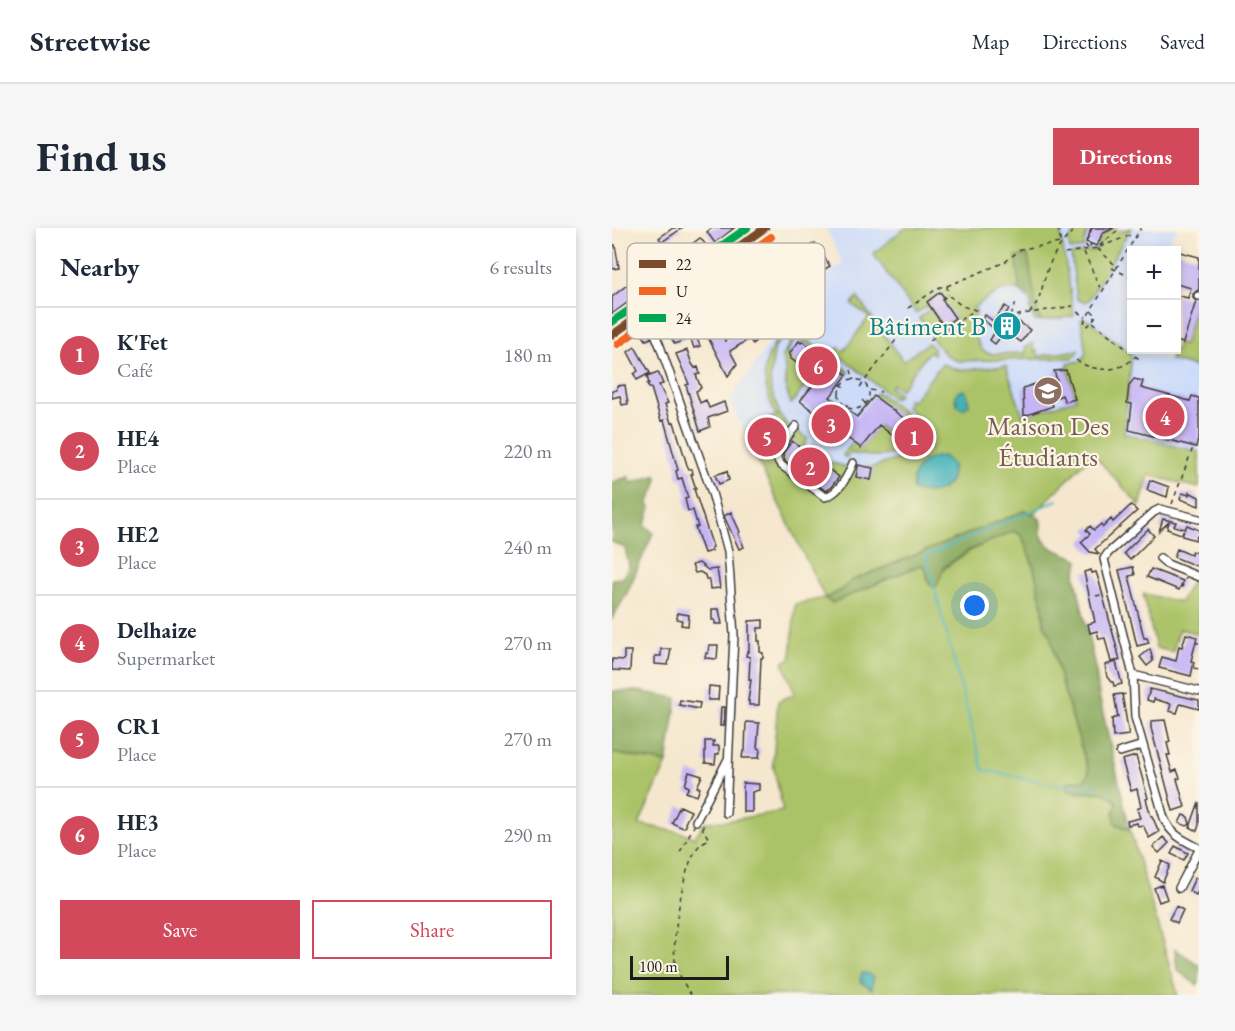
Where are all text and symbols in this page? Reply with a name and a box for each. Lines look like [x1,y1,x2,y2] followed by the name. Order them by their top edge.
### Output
[30,23,150,59] text: Streetwise
[972,28,1009,55] text: Map
[1042,28,1127,55] text: Directions
[1160,28,1205,55] text: Saved
[1053,128,1199,185] button: Directions
[36,129,167,184] text: Find us
[627,243,825,339] legend
[1127,246,1181,354] map controls
[1127,246,1181,300] button: +
[60,250,140,284] text: Nearby
[489,254,552,280] text: 6 results
[676,254,692,275] text: 22
[676,281,688,302] text: U
[1127,300,1181,354] button: −
[676,308,692,329] text: 24
[869,308,986,343] place label: Bâtiment B
[991,310,1023,342] building icon: Bâtiment B
[117,328,168,357] text: K'Fet
[74,342,85,368] text: 1
[504,342,552,368] text: 180 m
[798,344,838,388] pin: 6
[117,357,153,383] text: Café
[1032,375,1064,407] school or university icon: Maison Des Étudiants
[1146,394,1184,440] pin: 4
[812,402,850,446] pin: 3
[987,408,1109,474] place label: Maison Des Étudiants
[748,414,786,460] pin: 5
[894,414,934,460] pin: 1
[117,424,159,453] text: HE4
[74,438,85,464] text: 2
[504,438,552,464] text: 220 m
[790,444,830,490] pin: 2
[117,453,156,479] text: Place
[117,520,159,549] text: HE2
[74,534,85,560] text: 3
[504,534,552,560] text: 240 m
[117,549,156,575] text: Place
[960,591,989,620] your location
[117,616,197,645] text: Delhaize
[74,630,85,656] text: 4
[504,630,552,656] text: 270 m
[117,645,215,671] text: Supermarket
[117,712,161,741] text: CR1
[74,726,85,752] text: 5
[504,726,552,752] text: 270 m
[117,741,156,767] text: Place
[117,808,159,837] text: HE3
[74,822,85,848] text: 6
[504,822,552,848] text: 290 m
[117,837,156,863] text: Place
[60,900,300,959] button: Save
[312,900,552,959] button: Share
[630,953,729,980] scale bar
[639,956,678,977] text: 100 m

